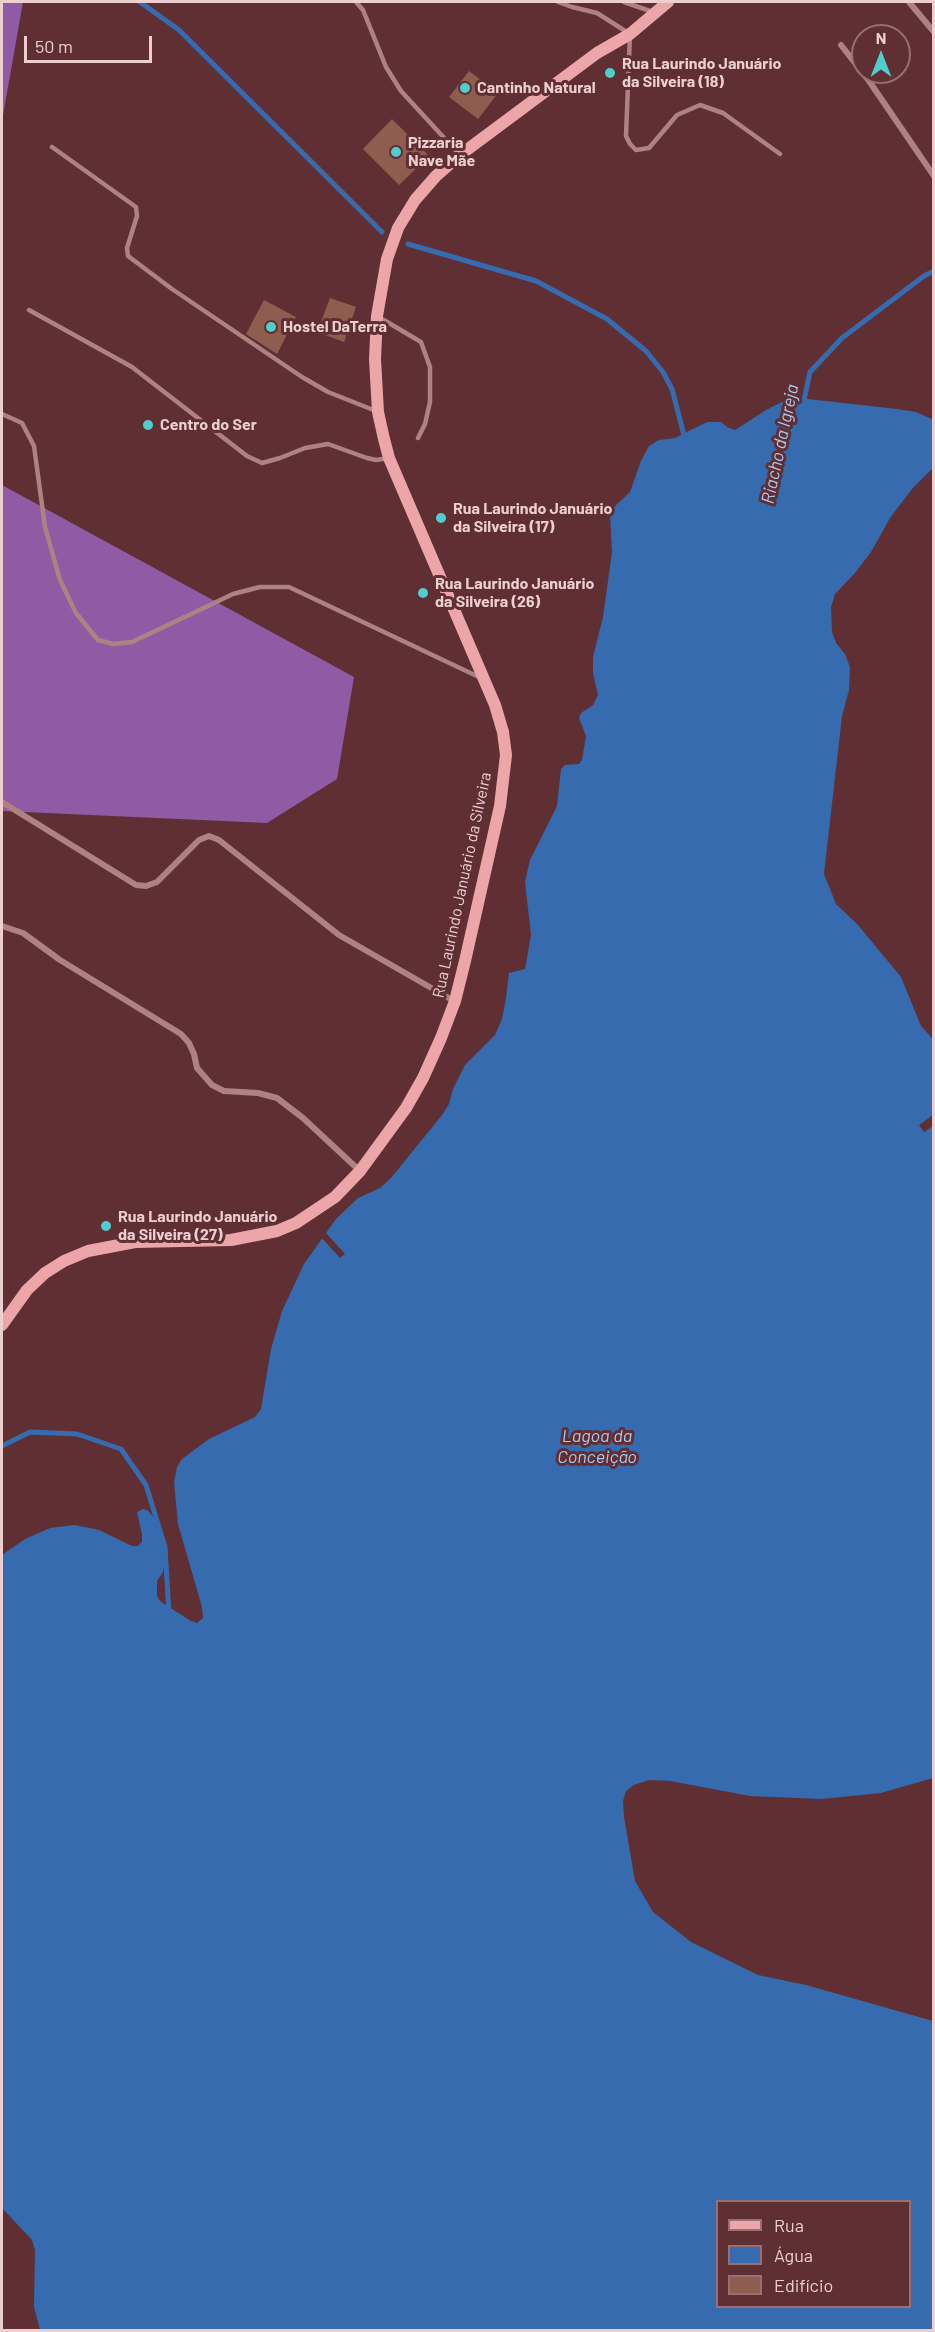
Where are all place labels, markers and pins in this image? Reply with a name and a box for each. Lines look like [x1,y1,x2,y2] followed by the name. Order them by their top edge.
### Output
[622,54,781,92] place label: Rua Laurindo Januário da Silveira (18)
[603,66,617,80] marker: Rua Laurindo Januário da Silveira (18)
[477,78,596,98] place label: Cantinho Natural
[458,81,472,95] marker: Cantinho Natural
[408,133,475,171] place label: Pizzaria Nave Mãe
[389,145,403,159] marker: Pizzaria Nave Mãe
[283,317,387,337] place label: Hostel DaTerra
[264,320,278,334] marker: Hostel DaTerra
[160,415,257,435] place label: Centro do Ser
[141,418,155,432] marker: Centro do Ser
[453,499,612,537] place label: Rua Laurindo Januário da Silveira (17)
[434,511,448,525] marker: Rua Laurindo Januário da Silveira (17)
[435,574,594,612] place label: Rua Laurindo Januário da Silveira (26)
[416,586,430,600] marker: Rua Laurindo Januário da Silveira (26)
[118,1207,277,1245] place label: Rua Laurindo Januário da Silveira (27)
[99,1219,113,1233] marker: Rua Laurindo Januário da Silveira (27)

